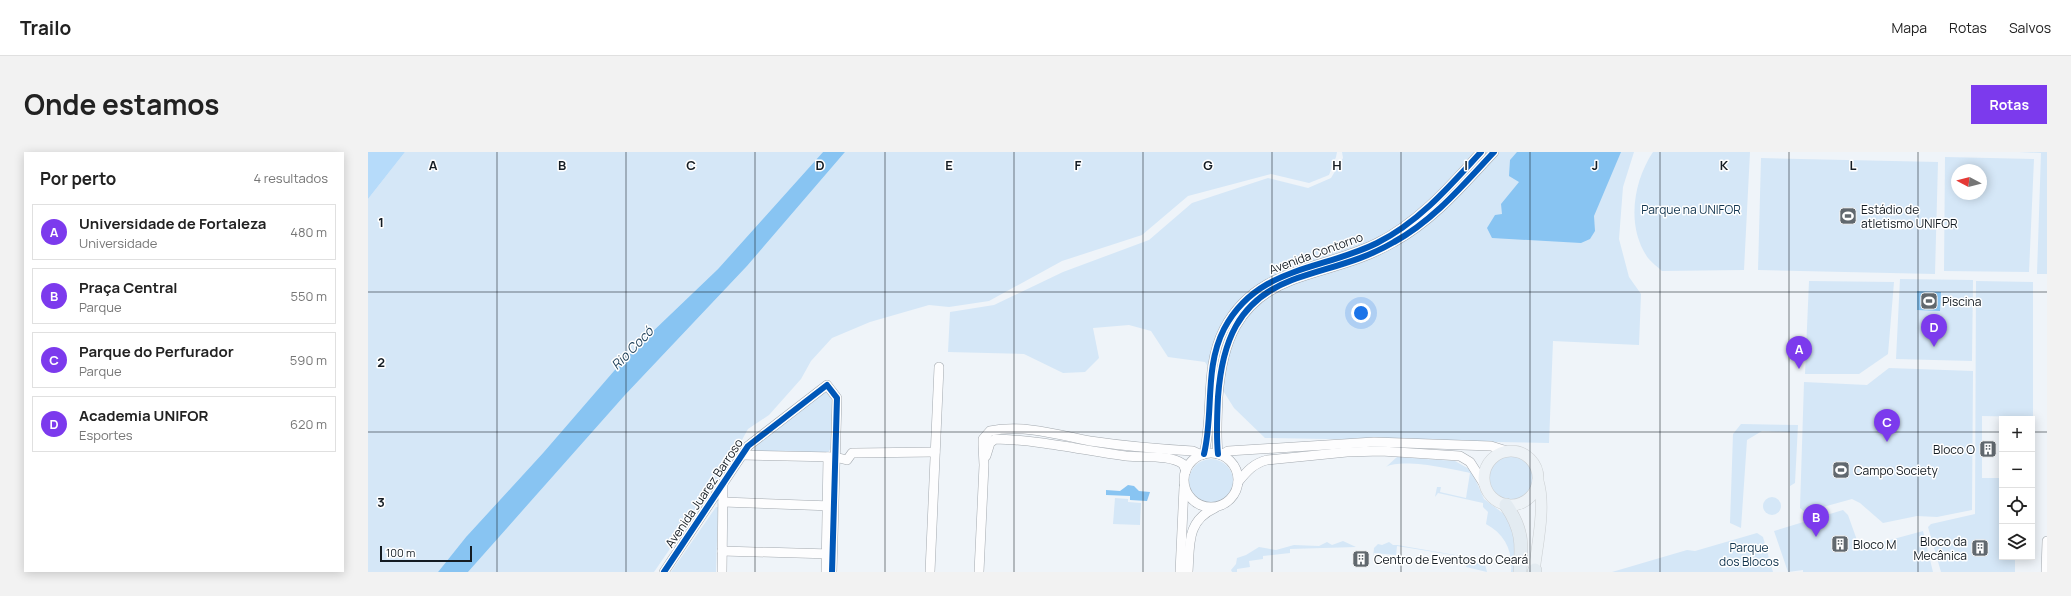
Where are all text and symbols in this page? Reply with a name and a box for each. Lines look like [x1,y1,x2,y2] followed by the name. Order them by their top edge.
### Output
[20,15,71,41] text: Trailo
[1891,18,1927,37] text: Mapa
[1949,18,1987,37] text: Rotas
[2009,18,2051,37] text: Salvos
[24,85,219,123] text: Onde estamos
[1971,85,2047,124] button: Rotas
[429,156,438,174] text: A
[558,156,566,174] text: B
[686,156,696,174] text: C
[815,156,825,174] text: D
[945,156,953,174] text: E
[1075,156,1082,174] text: F
[1203,156,1213,174] text: G
[1332,156,1342,174] text: H
[1464,156,1468,174] text: I
[1592,156,1598,174] text: J
[1720,156,1729,174] text: K
[1850,156,1857,174] text: L
[1951,164,1987,200] north arrow
[40,167,116,190] text: Por perto
[253,169,328,187] text: 4 resultados
[1641,201,1741,218] park label: Parque na UNIFOR
[1861,201,1958,232] place label: Estádio de atletismo UNIFOR
[1838,206,1858,226] sports icon: Estádio de atletismo UNIFOR
[79,213,266,234] text: Universidade de Fortaleza
[378,213,384,231] text: 1
[50,223,58,241] text: A
[290,223,327,241] text: 480 m
[1267,228,1365,278] street label: Avenida Contorno
[79,234,157,252] text: Universidade
[79,277,178,298] text: Praça Central
[50,287,58,305] text: B
[290,287,327,305] text: 550 m
[1919,291,1939,311] sports icon: Piscina
[1942,293,1981,310] place label: Piscina
[79,298,121,316] text: Parque
[1351,303,1371,323] your location
[1921,314,1947,347] pin: D
[607,322,658,373] water label: Rio Cocó
[1786,336,1812,369] pin: A
[79,341,234,362] text: Parque do Perfurador
[49,351,59,369] text: C
[290,351,327,369] text: 590 m
[377,353,385,371] text: 2
[79,362,121,380] text: Parque
[79,405,208,426] text: Academia UNIFOR
[1874,409,1900,442] pin: C
[49,415,59,433] text: D
[290,415,327,433] text: 620 m
[1999,416,2035,560] map controls
[1999,416,2035,452] button: +
[79,426,133,444] text: Esportes
[661,435,747,551] street label: Avenida Juarez Barroso
[1978,439,1998,459] building icon: Bloco O
[1933,441,1975,458] place label: Bloco O
[1999,452,2035,488] button: −
[1831,460,1851,480] sports icon: Campo Society
[1854,462,1938,479] place label: Campo Society
[1999,488,2035,524] button: locate
[377,493,385,511] text: 3
[1803,504,1829,537] pin: B
[1999,524,2035,560] button: layers
[1913,533,1967,564] place label: Bloco da Mecânica
[1830,534,1850,554] building icon: Bloco M
[1853,536,1896,553] place label: Bloco M
[1970,538,1990,558] building icon: Bloco da Mecânica
[1719,539,1779,570] park label: Parque dos Blocos
[380,544,472,563] scale bar
[386,545,415,560] text: 100 m
[1351,549,1371,569] building icon: Centro de Eventos do Ceará
[1374,551,1528,568] place label: Centro de Eventos do Ceará

